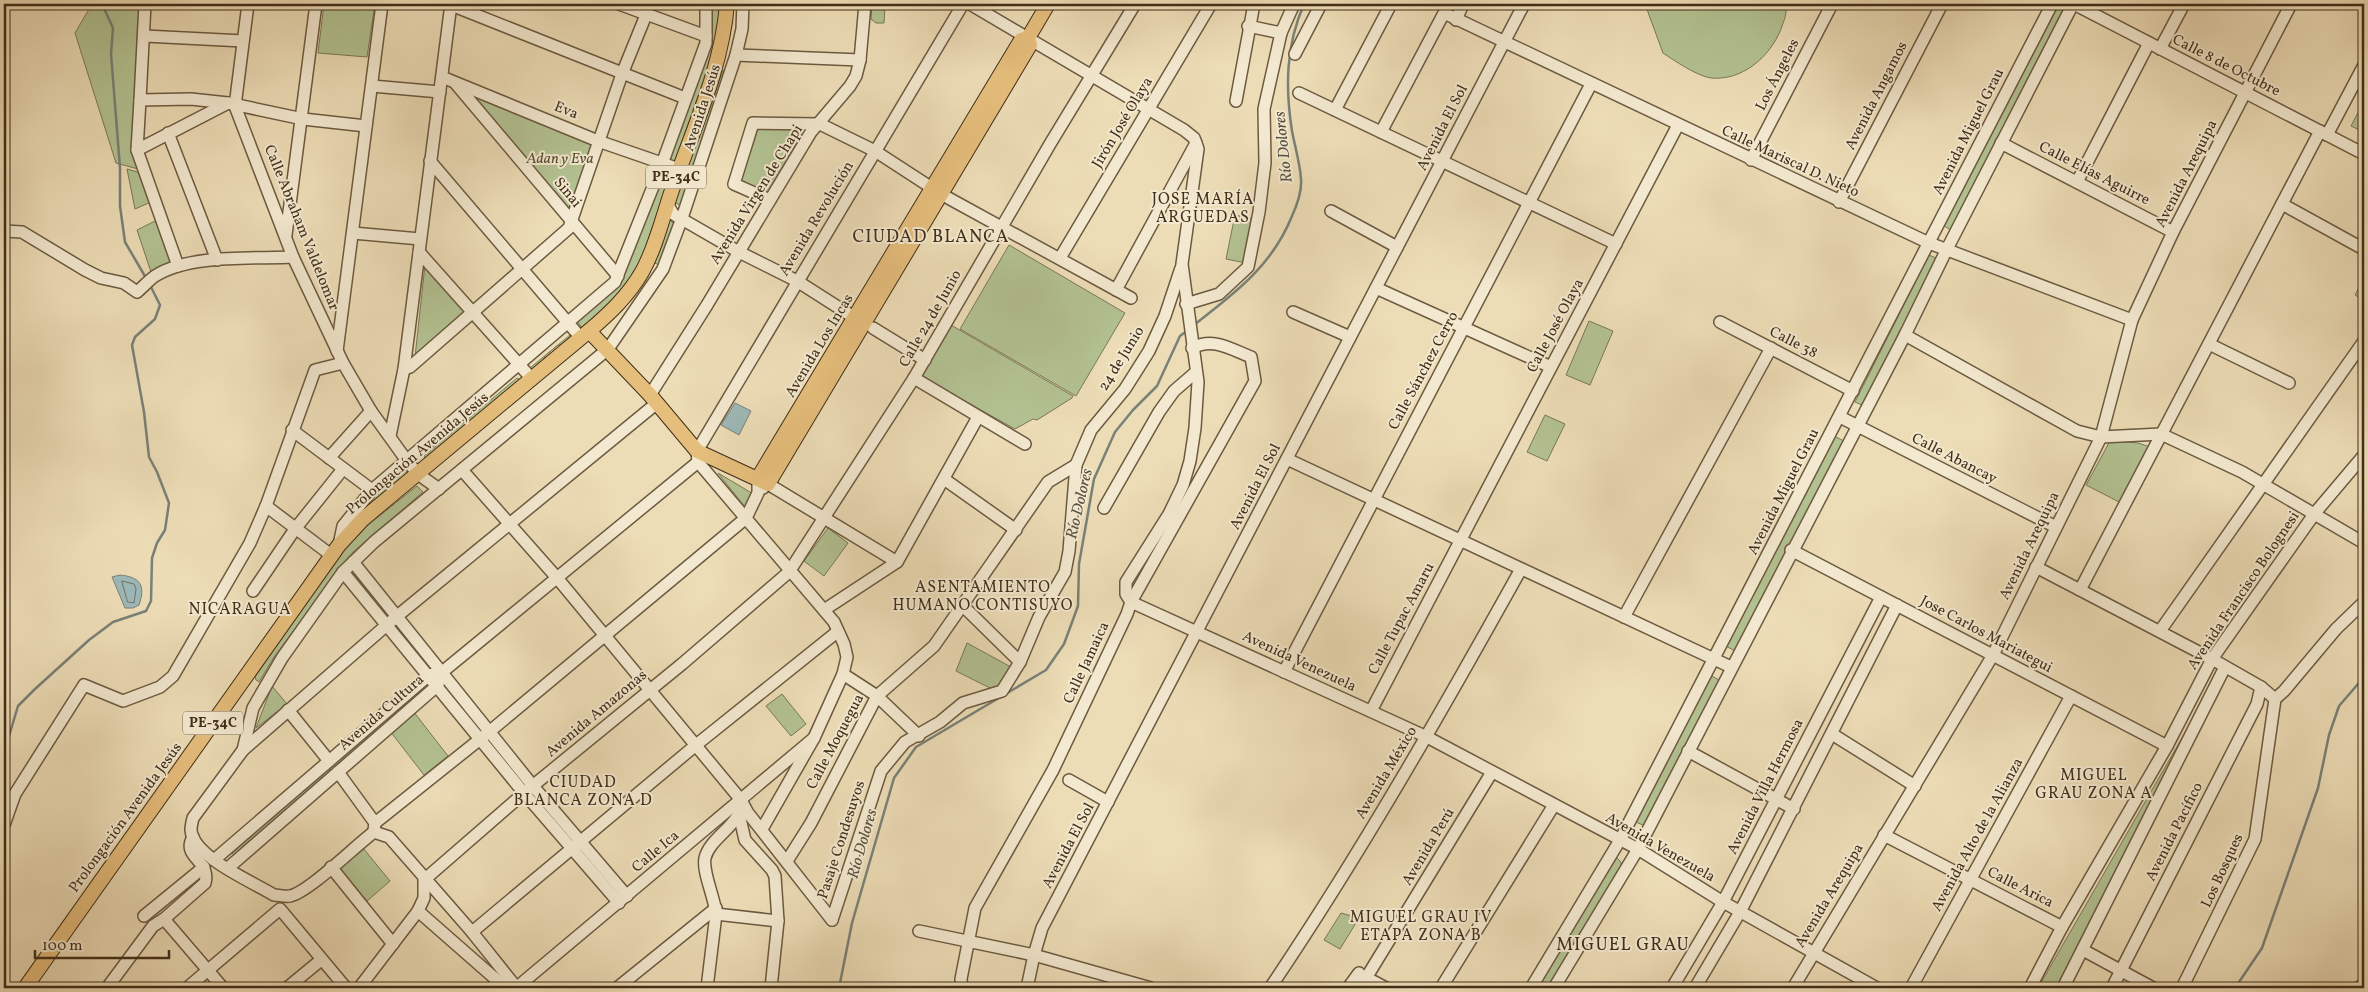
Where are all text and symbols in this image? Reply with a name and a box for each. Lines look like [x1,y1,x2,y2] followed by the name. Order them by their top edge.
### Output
[2168,30,2284,102] street label: Calle 8 de Octubre
[1751,35,1805,115] street label: Los Ángeles
[1841,38,1913,154] street label: Avenida Angamos
[679,62,727,154] street label: Avenida Jesús
[1928,65,2010,199] street label: Avenida Miguel Grau
[1087,73,1159,173] street label: Jirón José Olaya
[1412,81,1474,175] street label: Avenida El Sol
[551,97,581,125] street label: Eva
[1269,110,1299,184] water label: Río Dolores
[2151,117,2223,231] street label: Avenida Arequipa
[705,121,809,269] street label: Avenida Virgen de Chapi
[1718,121,1862,203] street label: Calle Mariscal D. Nieto
[2035,137,2153,211] street label: Calle Elías Aguirre
[258,142,344,314] street label: Calle Abraham Valdelomar
[525,149,594,170] park label: Adan y Eva
[774,158,860,280] street label: Avenida Revolución
[646,166,706,188] road number: PE-34C
[548,173,586,213] street label: Sinai
[1152,189,1254,229] district label: JOSE MARÍA ARGUEDAS
[853,225,1009,250] district label: CIUDAD BLANCA
[895,266,967,372] street label: Calle 24 de Junio
[1522,275,1590,377] street label: Calle José Olaya
[781,290,859,402] street label: Avenida Los Incas
[1384,308,1464,434] street label: Calle Sánchez Cerro
[1094,322,1150,396] street label: 24 de Junio
[1765,322,1821,364] street label: Calle 38
[342,388,494,520] street label: Prolongación Avenida Jesús
[1743,425,1825,559] street label: Avenida Miguel Grau
[1908,428,2000,490] street label: Calle Abancay
[1225,440,1287,534] street label: Avenida El Sol
[1061,466,1099,541] water label: Río Dolores
[1995,488,2065,604] street label: Avenida Arequipa
[2183,508,2305,674] street label: Avenida Francisco Bolognesi
[1364,559,1440,679] street label: Calle Tupac Amaru
[893,577,1073,617] district label: ASENTAMIENTO HUMANO CONTISUYO
[1916,591,2056,679] street label: Jose Carlos Mariategui
[189,599,291,621] district label: NICARAGUA
[1059,619,1115,707] street label: Calle Jamaica
[1239,626,1359,698] street label: Avenida Venezuela
[542,665,652,763] street label: Avenida Amazonas
[335,670,429,756] street label: Avenida Cultura
[802,691,870,793] street label: Calle Moquegua
[183,711,243,734] road number: PE-34C
[1723,715,1809,859] street label: Avenida Villa Hermosa
[1351,723,1423,823] street label: Avenida México
[64,739,188,897] street label: Prolongación Avenida Jesús
[1927,754,2029,916] street label: Avenida Alto de la Alianza
[2035,765,2153,805] district label: MIGUEL GRAU ZONA A
[513,772,653,812] district label: CIUDAD BLANCA ZONA D
[813,778,871,902] street label: Pasaje Condesuyos
[2141,779,2209,885] street label: Avenida Pacífico
[1038,800,1100,892] street label: Avenida El Sol
[1398,804,1460,890] street label: Avenida Perú
[843,806,883,882] water label: Río Dolores
[1601,808,1719,888] street label: Avenida Venezuela
[628,826,684,878] street label: Calle Ica
[2197,830,2249,912] street label: Los Bosques
[1791,840,1869,952] street label: Avenida Arequipa
[1983,862,2057,914] street label: Calle Arica
[1350,907,1492,947] district label: MIGUEL GRAU IV ETAPA ZONA B
[35,927,169,959] scale bar
[1556,933,1690,958] district label: MIGUEL GRAU
[42,936,82,957] text: 100 m

